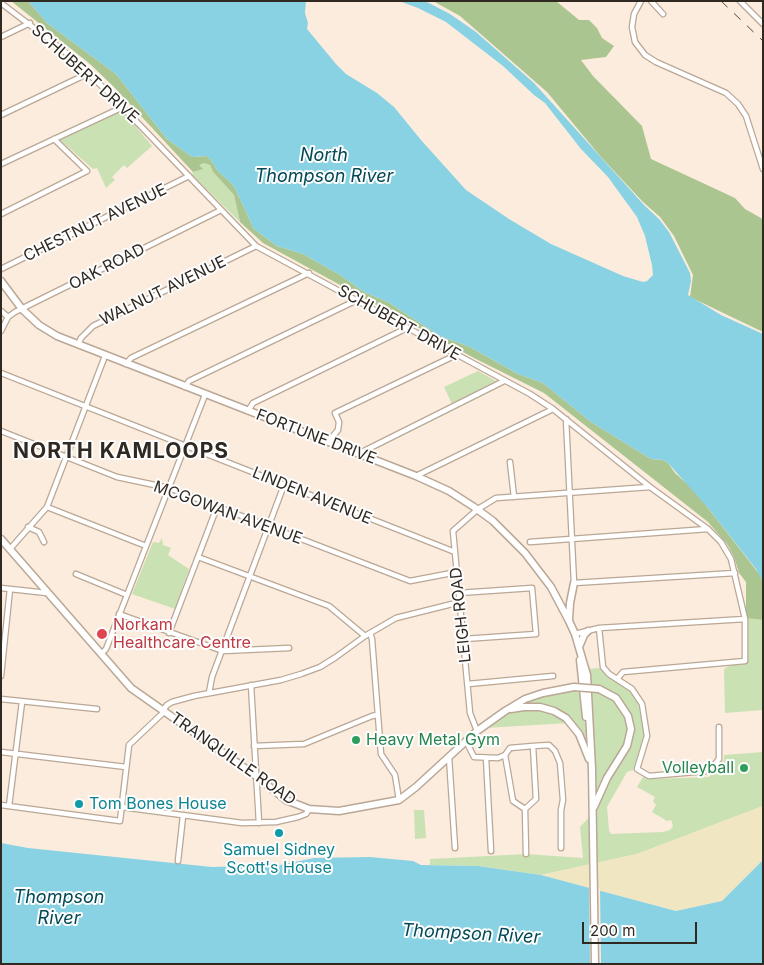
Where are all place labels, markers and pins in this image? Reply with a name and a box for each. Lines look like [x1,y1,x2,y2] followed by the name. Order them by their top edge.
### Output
[113,615,251,653] place label: Norkam Healthcare Centre
[95,627,109,641] marker: Norkam Healthcare Centre
[366,730,500,750] place label: Heavy Metal Gym
[350,734,362,746] marker: Heavy Metal Gym
[662,758,734,778] place label: Volleyball
[738,762,750,774] marker: Volleyball
[89,794,227,814] place label: Tom Bones House
[73,798,85,810] marker: Tom Bones House
[273,827,285,839] marker: Samuel Sidney Scott's House
[223,840,335,878] place label: Samuel Sidney Scott's House

